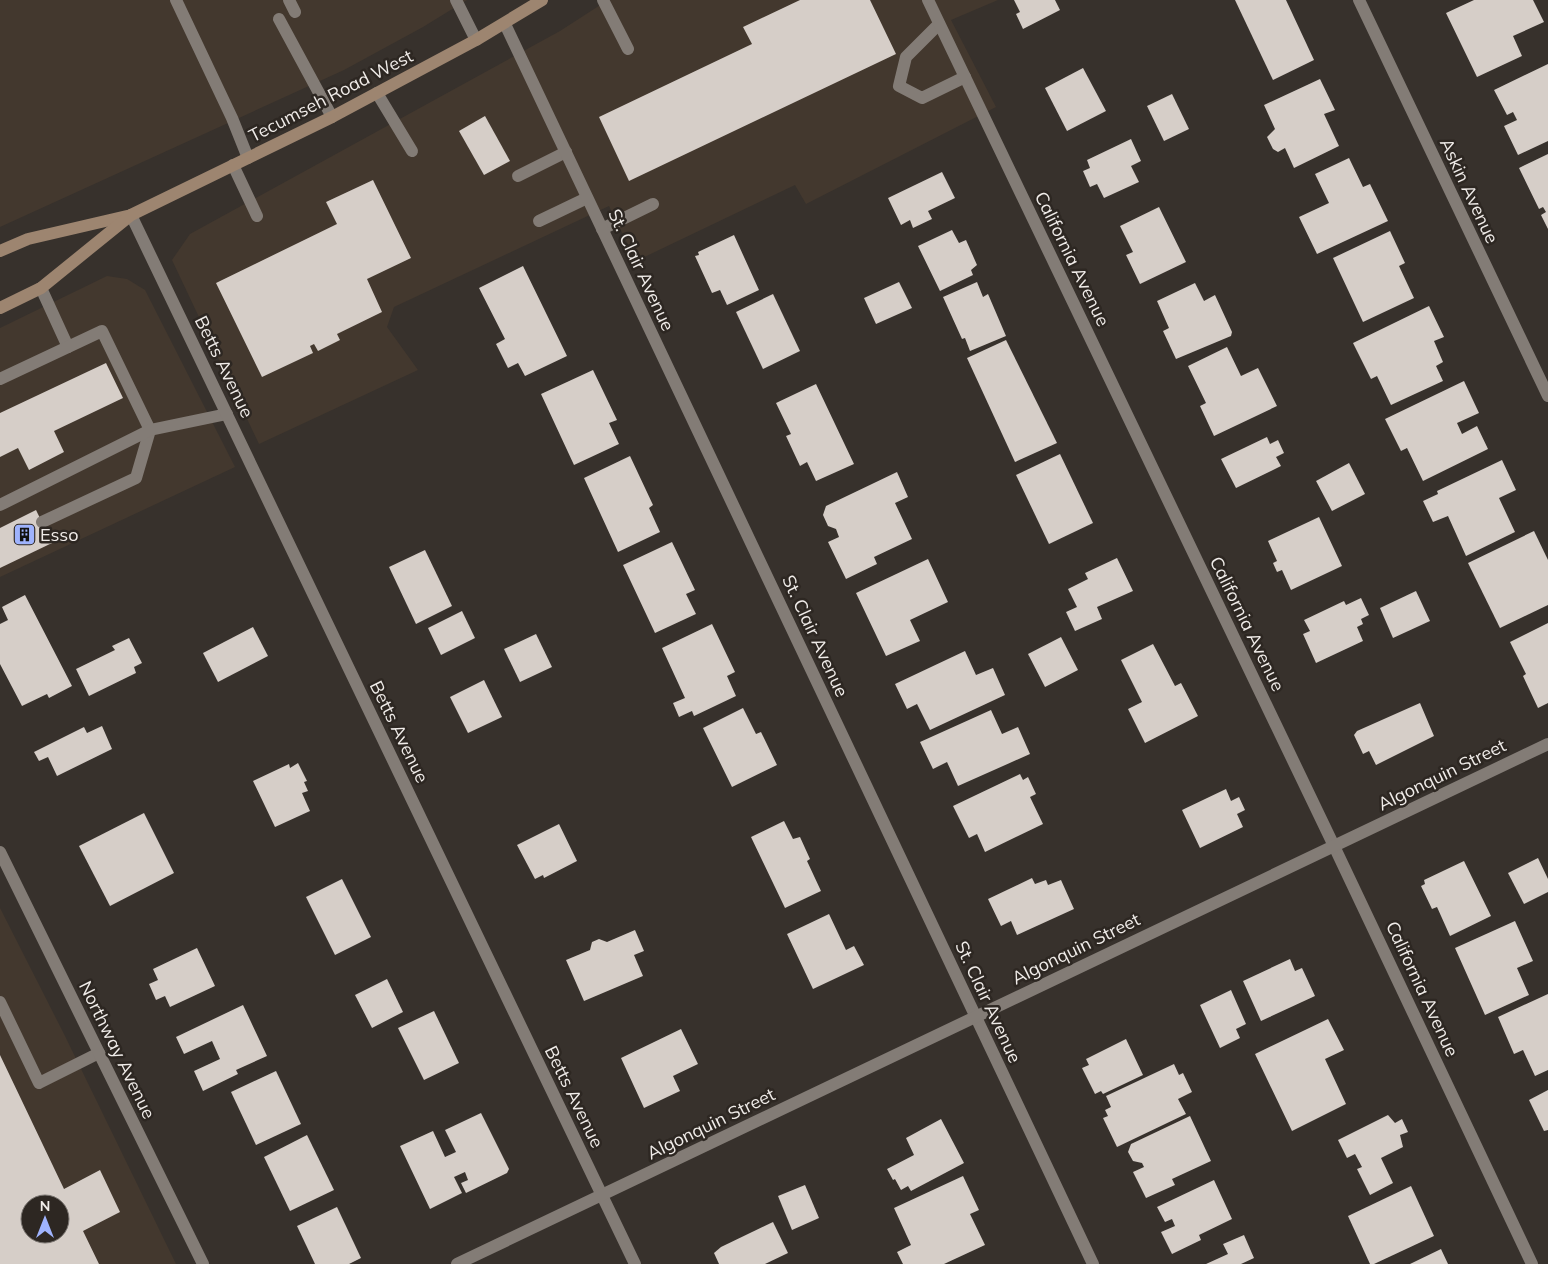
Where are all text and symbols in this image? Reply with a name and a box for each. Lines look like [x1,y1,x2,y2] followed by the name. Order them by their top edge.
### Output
[245,44,417,147] street label: Tecumseh Road West
[1435,134,1504,247] street label: Askin Avenue
[1030,188,1115,330] street label: California Avenue
[603,205,680,335] street label: St. Clair Avenue
[190,312,259,422] street label: Betts Avenue
[12,523,36,547] building icon: Esso
[40,523,79,546] place label: Esso
[1205,553,1290,695] street label: California Avenue
[777,571,854,701] street label: St. Clair Avenue
[365,677,434,787] street label: Betts Avenue
[1374,734,1510,816] street label: Algonquin Street
[1008,908,1144,990] street label: Algonquin Street
[1381,917,1464,1060] street label: California Avenue
[950,937,1027,1067] street label: St. Clair Avenue
[74,977,161,1123] street label: Northway Avenue
[540,1042,609,1152] street label: Betts Avenue
[643,1083,779,1165] street label: Algonquin Street
[20,1194,70,1244] north arrow
[40,1197,50,1215] text: N

